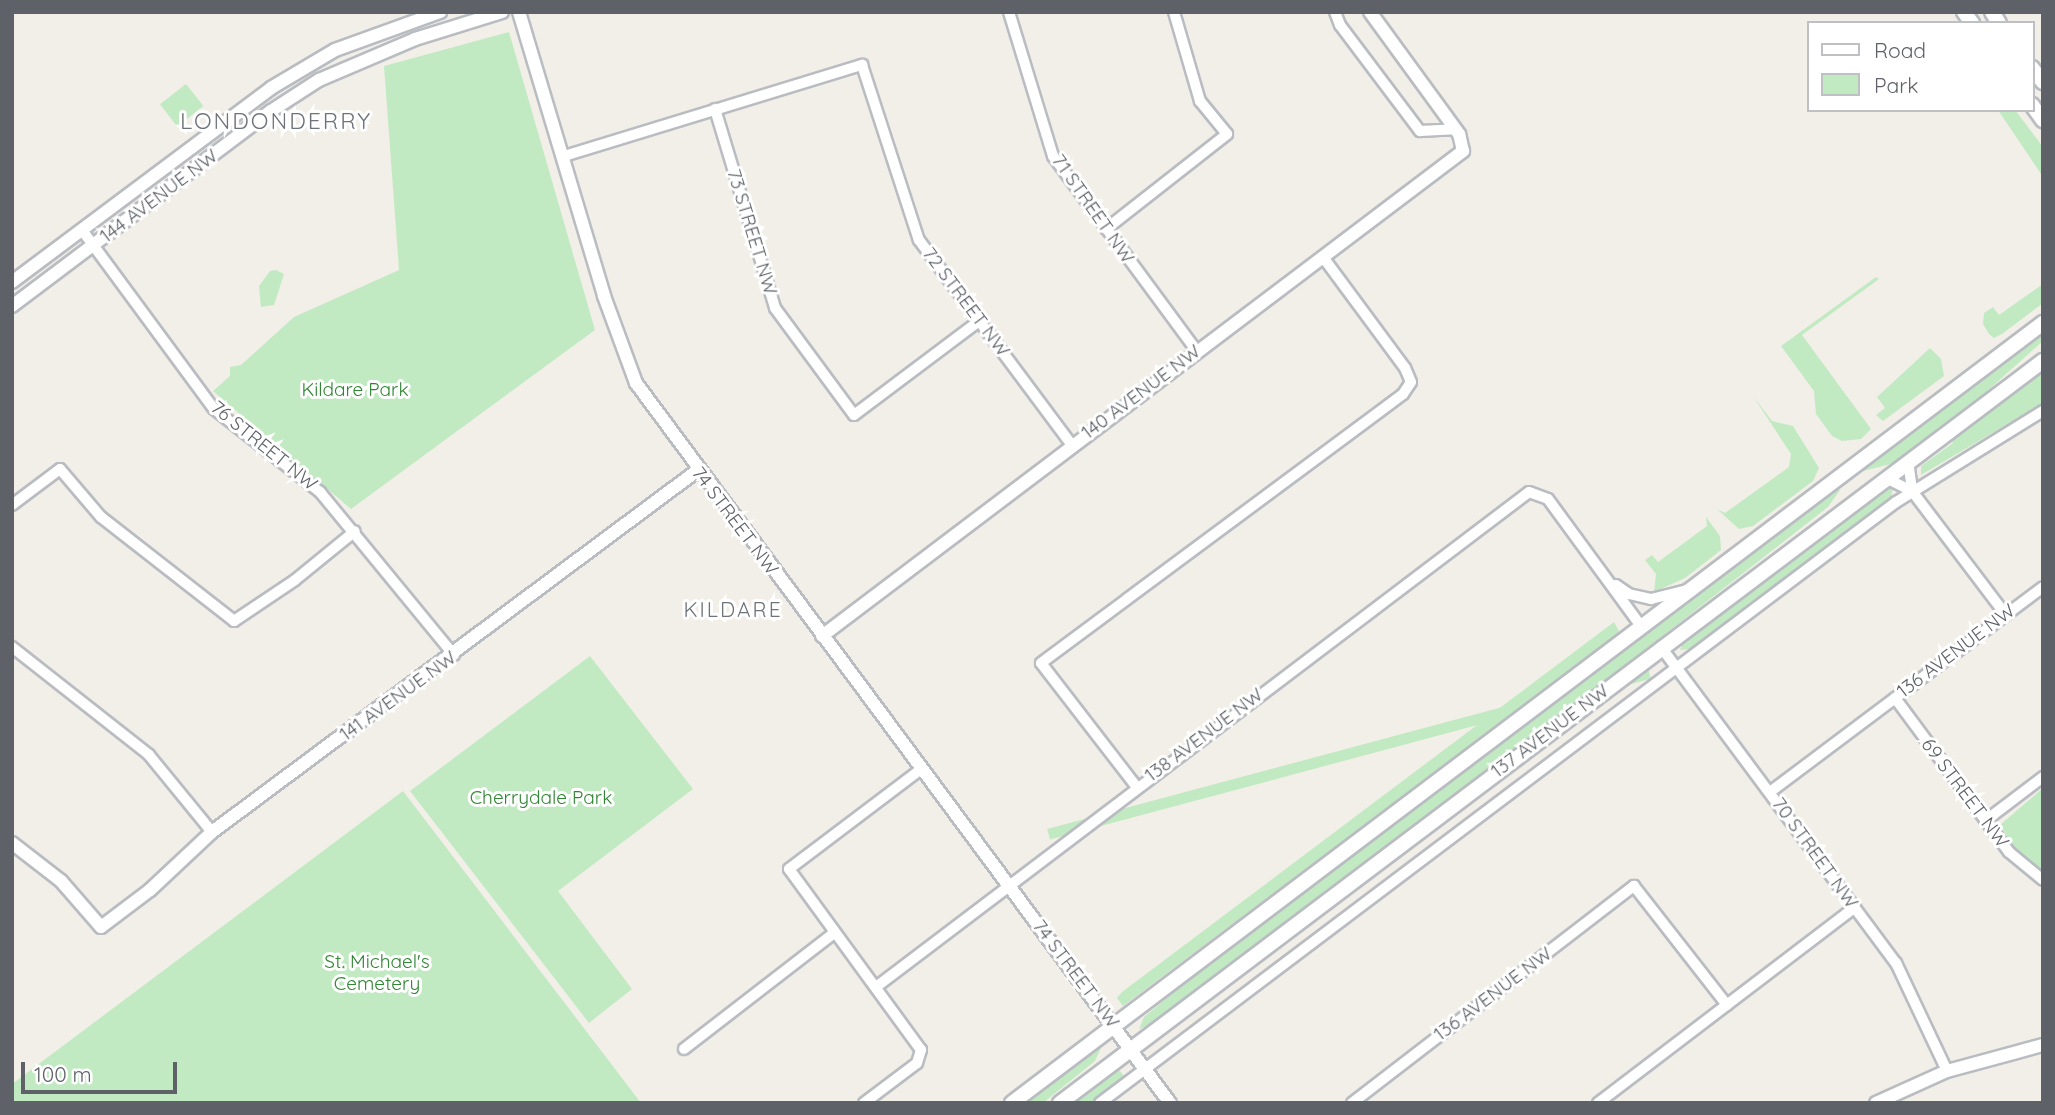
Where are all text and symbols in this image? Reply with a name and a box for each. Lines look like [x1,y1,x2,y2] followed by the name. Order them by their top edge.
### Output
[1806,21,2034,112] legend
[1874,37,1926,63] text: Road
[1874,72,1918,98] text: Park
[181,107,371,135] district label: LONDONDERRY
[96,144,222,248] street label: 144 AVENUE NW
[1047,150,1139,268] street label: 71 STREET NW
[722,166,782,298] street label: 73 STREET NW
[918,243,1014,361] street label: 72 STREET NW
[1077,340,1205,444] street label: 140 AVENUE NW
[301,379,409,401] park label: Kildare Park
[206,396,322,496] street label: 76 STREET NW
[687,462,783,580] street label: 74 STREET NW
[684,596,782,622] district label: KILDARE
[1892,599,2020,703] street label: 136 AVENUE NW
[335,646,461,746] street label: 141 AVENUE NW
[1487,679,1613,783] street label: 137 AVENUE NW
[1140,683,1268,787] street label: 138 AVENUE NW
[1916,734,2014,852] street label: 69 STREET NW
[470,787,612,809] park label: Cherrydale Park
[1767,793,1863,913] street label: 70 STREET NW
[1028,915,1124,1033] street label: 74 STREET NW
[1429,942,1557,1046] street label: 136 AVENUE NW
[324,951,430,995] park label: St. Michael's Cemetery
[24,1048,180,1092] scale bar
[34,1061,92,1087] text: 100 m

